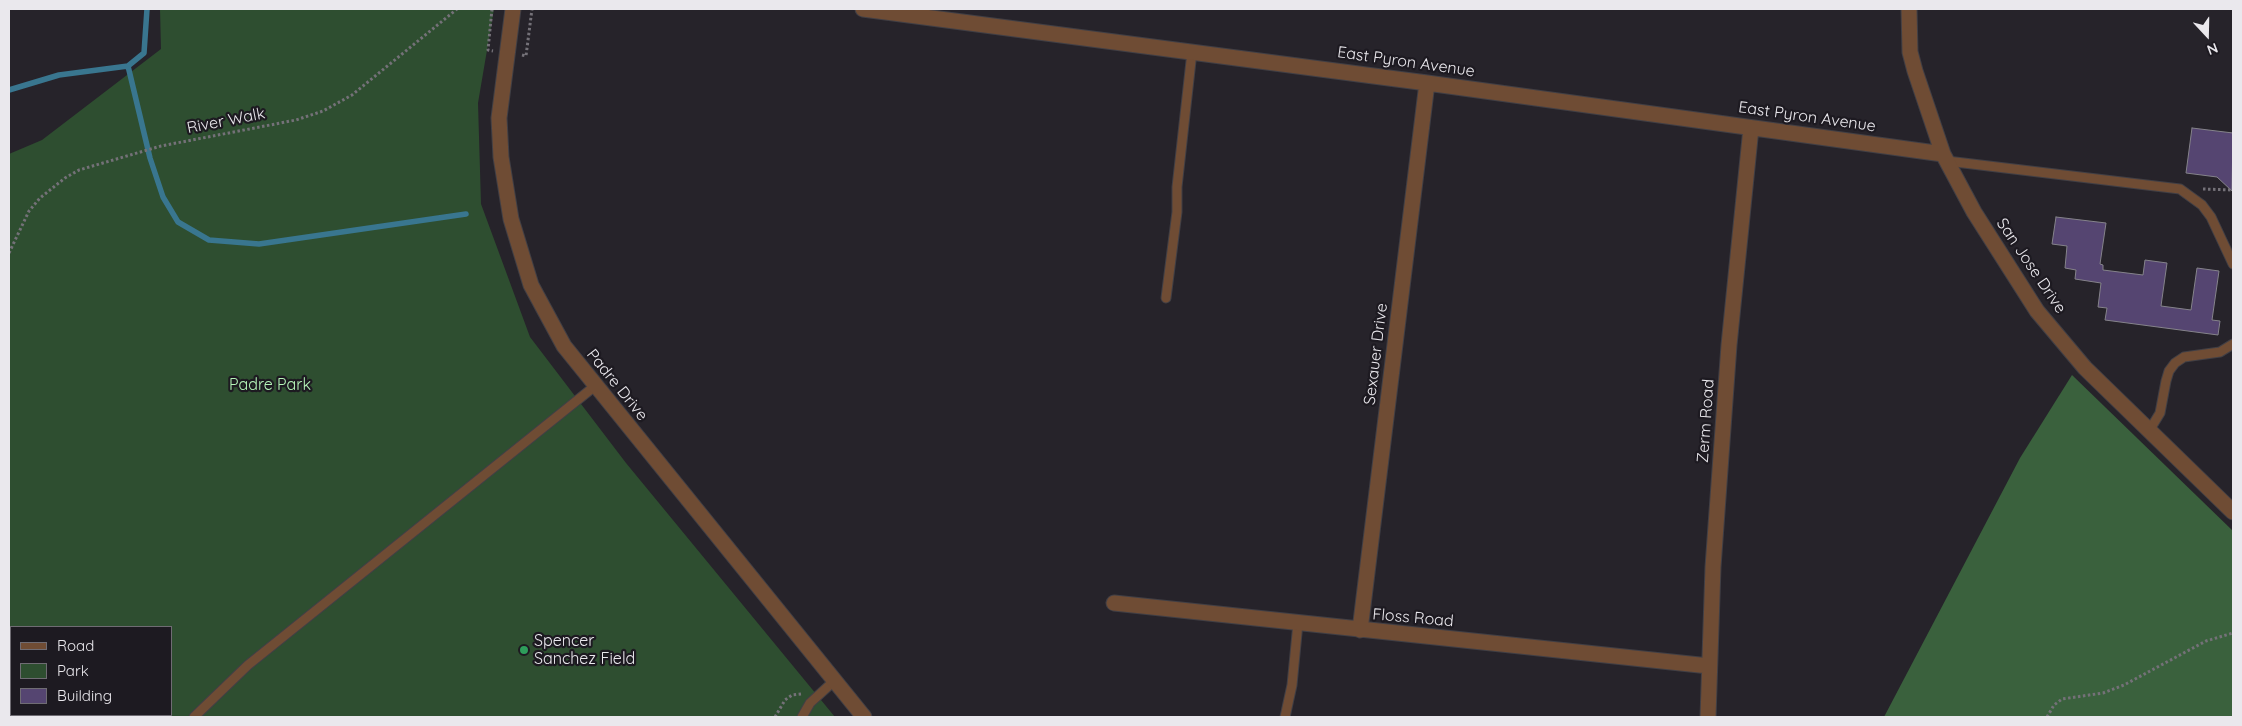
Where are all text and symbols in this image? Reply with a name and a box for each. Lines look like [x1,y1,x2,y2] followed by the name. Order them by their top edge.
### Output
[2182,10,2232,60] north arrow
[2204,39,2220,59] text: N
[1336,43,1476,81] street label: East Pyron Avenue
[1737,98,1877,136] street label: East Pyron Avenue
[185,104,267,138] street label: River Walk
[1992,215,2070,317] street label: San Jose Drive
[1360,302,1392,406] street label: Sexauer Drive
[582,345,652,425] street label: Padre Drive
[229,375,311,395] park label: Padre Park
[1693,378,1719,464] street label: Zerm Road
[1372,605,1454,631] street label: Floss Road
[10,626,172,716] legend
[534,631,635,669] place label: Spencer Sanchez Field
[57,636,94,655] text: Road
[518,644,530,656] marker: Spencer Sanchez Field
[57,661,89,680] text: Park
[57,686,112,705] text: Building

